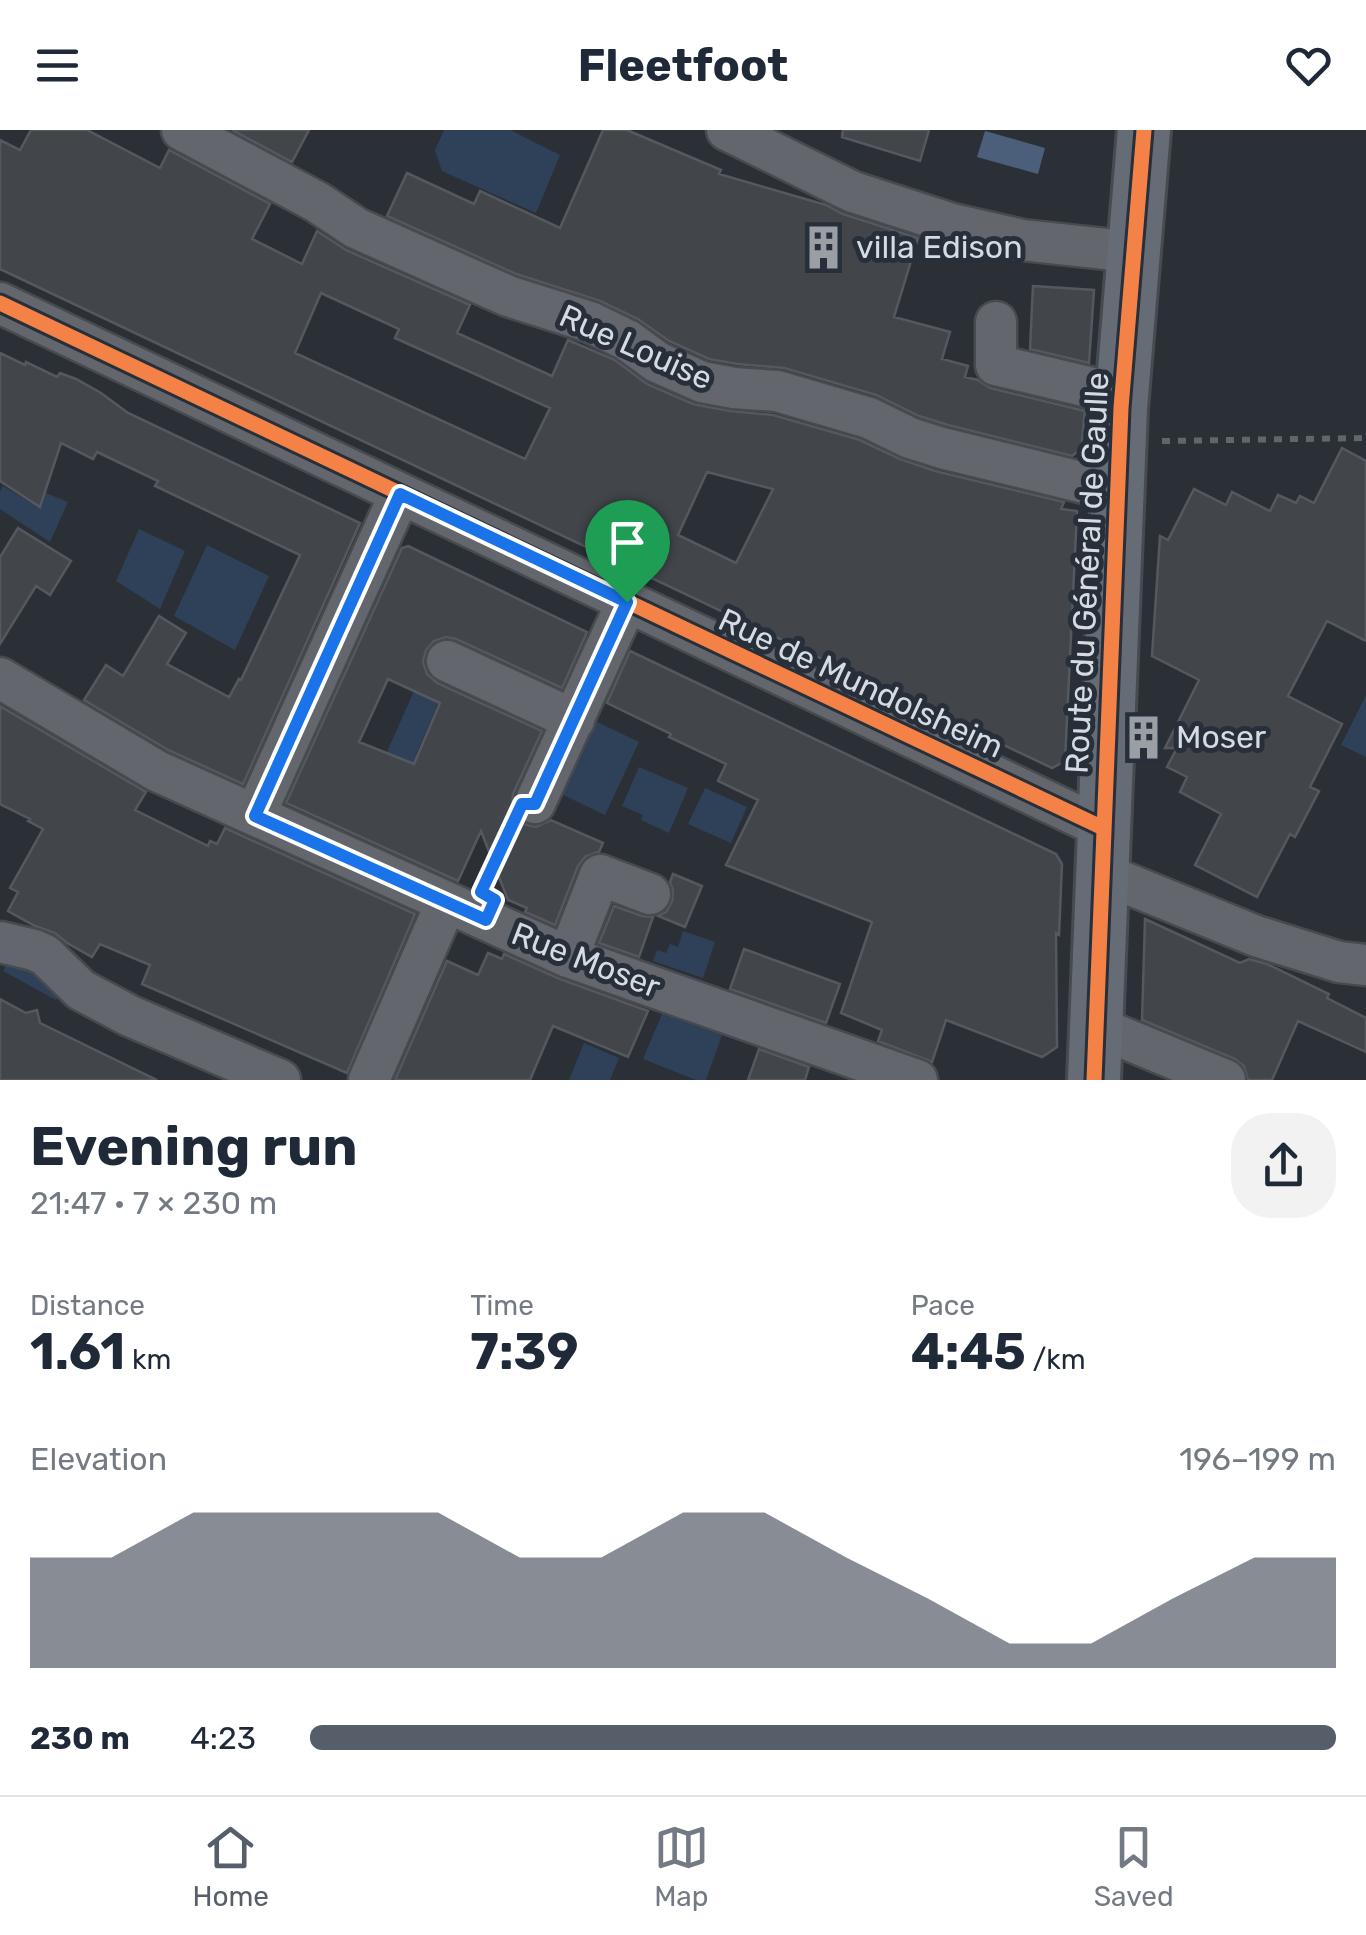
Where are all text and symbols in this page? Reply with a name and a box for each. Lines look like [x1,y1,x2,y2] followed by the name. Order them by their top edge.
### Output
[30,38,85,93] icon: menu
[1281,38,1336,93] icon: heart
[578,39,788,92] text: Fleetfoot
[799,223,847,271] building icon: villa Edison
[856,228,1023,266] place label: villa Edison
[554,296,718,398] street label: Rue Louise
[1058,371,1116,775] street label: Route du Général de Gaulle
[585,500,670,603] pin
[600,515,655,570] icon: arrive
[713,600,1009,766] street label: Rue de Mundolsheim
[1119,713,1167,761] building icon: Moser
[1176,718,1266,756] place label: Moser
[506,914,666,1006] street label: Rue Moser
[1231,1113,1336,1218] button: share
[30,1114,358,1179] text: Evening run
[30,1184,277,1222] text: 21:47 · 7 × 230 m
[30,1289,145,1322] text: Distance
[470,1289,534,1322] text: Time
[911,1289,975,1322] text: Pace
[30,1322,125,1382] text: 1.61
[470,1322,579,1382] text: 7:39
[911,1322,1026,1382] text: 4:45
[125,1343,171,1376] text: km
[1026,1343,1086,1376] text: /km
[30,1440,167,1478] text: Elevation
[1179,1440,1336,1478] text: 196–199 m
[30,1719,130,1757] text: 230 m
[190,1719,256,1757] text: 4:23
[192,1820,269,1913] tab: Home
[654,1820,709,1913] tab: Map
[1094,1820,1174,1913] tab: Saved

